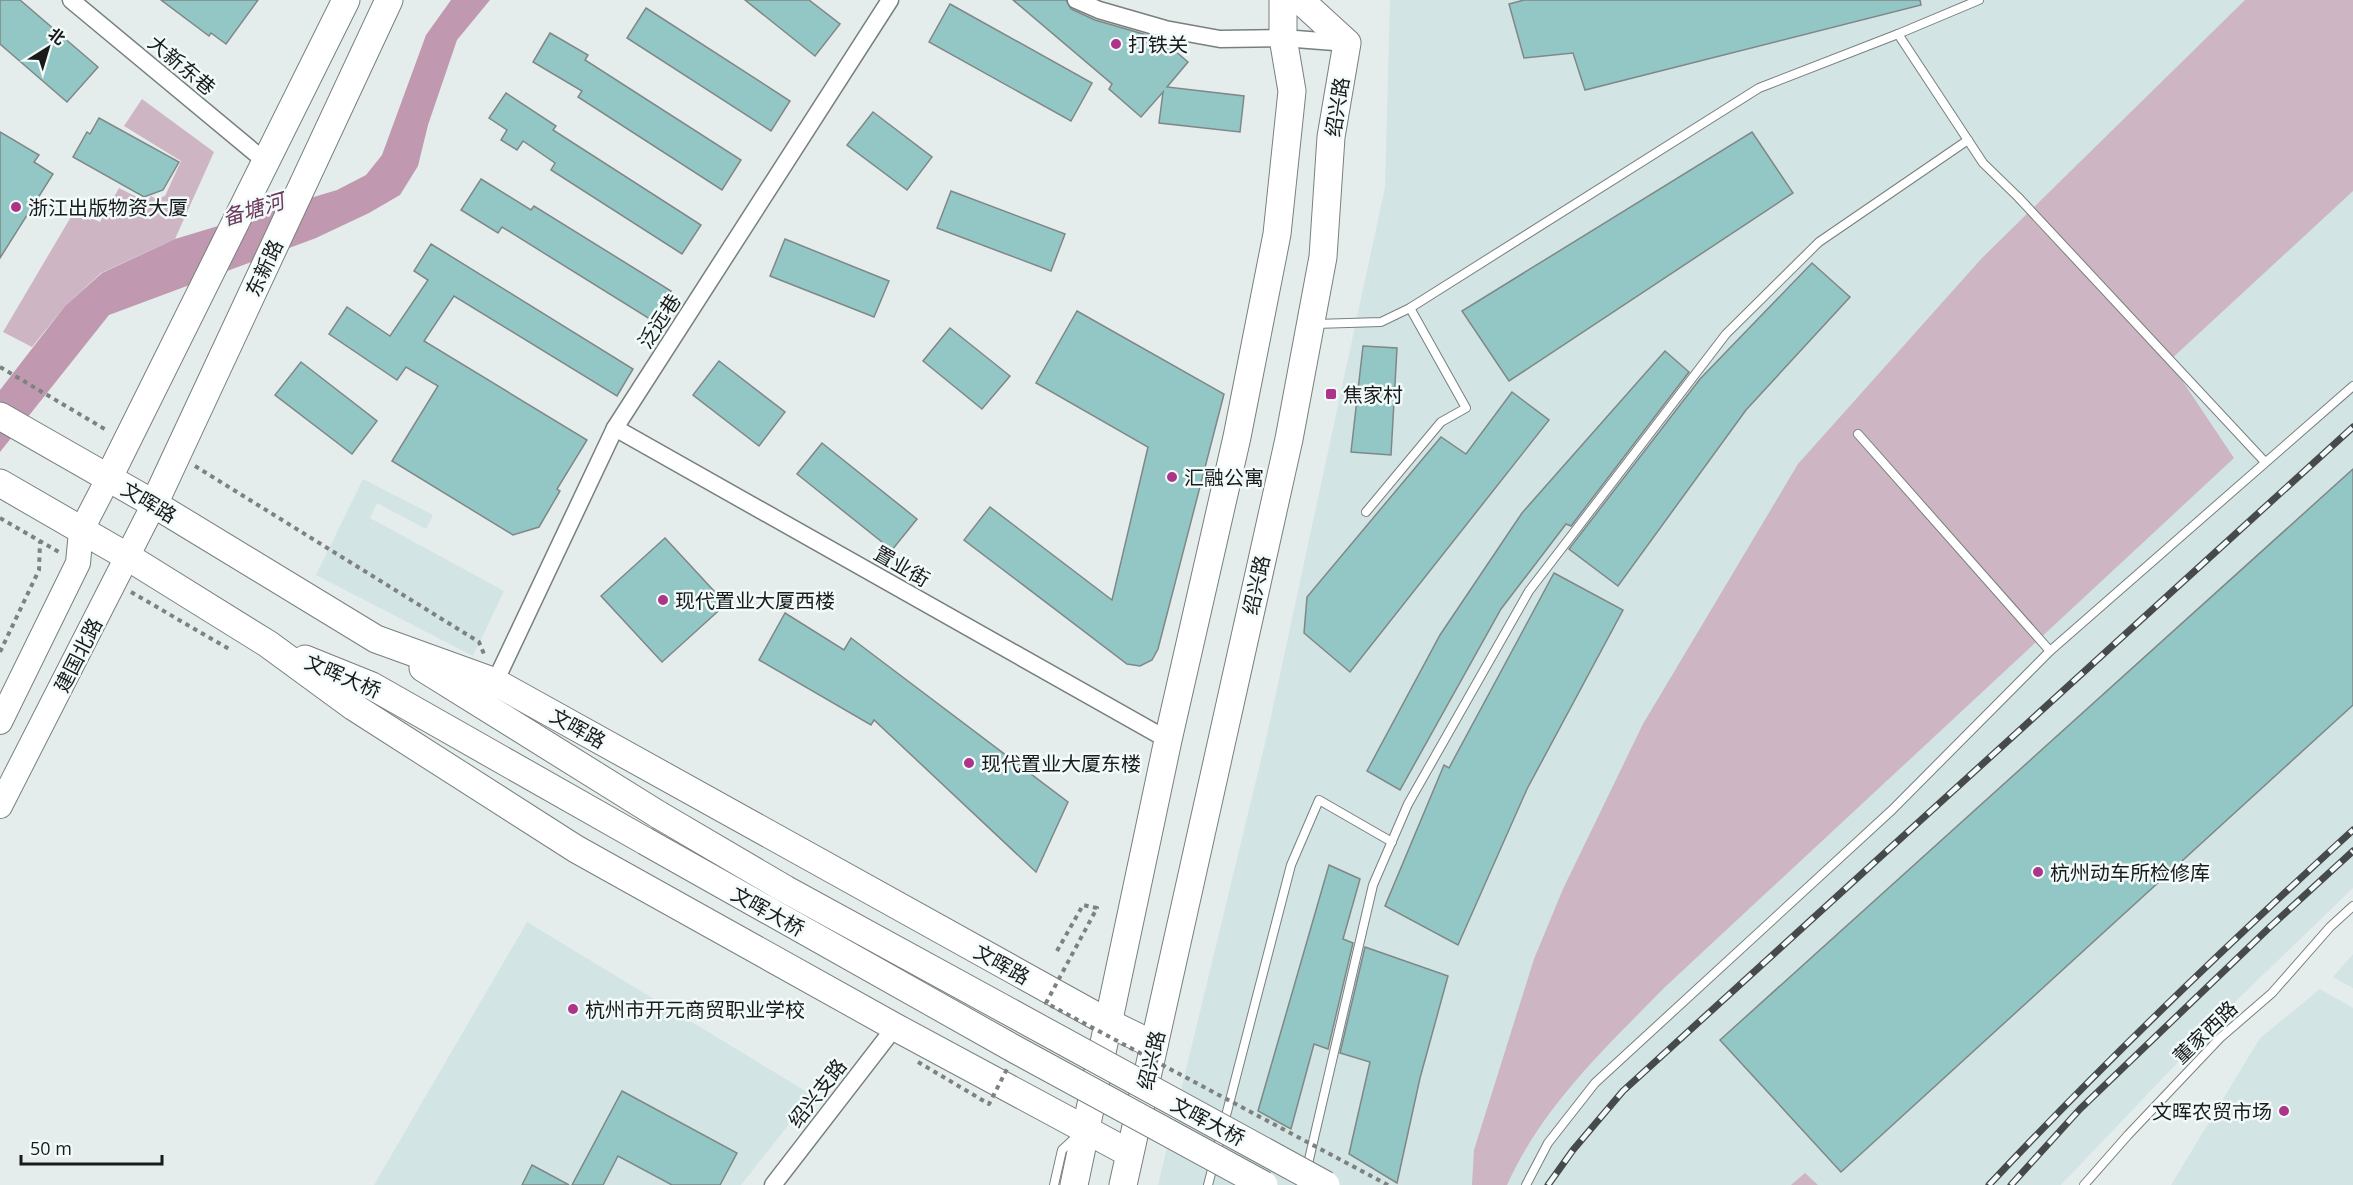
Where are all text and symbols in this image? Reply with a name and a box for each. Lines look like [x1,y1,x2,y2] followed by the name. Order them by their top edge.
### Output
[18,18,78,78] north arrow
[44,22,70,50] text: 北
[143,29,221,101] street label: 大新东巷
[1128,31,1188,58] place label: 打铁关
[1109,37,1123,51] marker: 打铁关
[1319,75,1355,139] street label: 绍兴路
[219,185,291,232] water label: 备塘河
[28,194,188,221] place label: 浙江出版物资大厦
[9,200,23,214] marker: 浙江出版物资大厦
[239,235,289,301] street label: 东新路
[631,288,687,354] street label: 泛远巷
[1343,381,1403,408] place label: 焦家村
[1324,387,1338,401] marker: 焦家村
[1184,464,1264,491] place label: 汇融公寓
[1165,470,1179,484] marker: 汇融公寓
[116,475,182,529] street label: 文晖路
[869,539,935,593] street label: 置业街
[1237,553,1275,617] street label: 绍兴路
[675,587,835,614] place label: 现代置业大厦西楼
[656,593,670,607] marker: 现代置业大厦西楼
[48,613,108,697] street label: 建国北路
[301,648,385,704] street label: 文晖大桥
[545,702,611,754] street label: 文晖路
[981,750,1141,777] place label: 现代置业大厦东楼
[962,756,976,770] marker: 现代置业大厦东楼
[2050,859,2210,886] place label: 杭州动车所检修库
[2031,865,2045,879] marker: 杭州动车所检修库
[726,880,810,942] street label: 文晖大桥
[969,938,1035,990] street label: 文晖路
[2167,995,2243,1069] street label: 董家西路
[585,996,805,1023] place label: 杭州市开元商贸职业学校
[566,1002,580,1016] marker: 杭州市开元商贸职业学校
[1131,1028,1171,1092] street label: 绍兴路
[782,1053,852,1133] street label: 绍兴支路
[1166,1090,1250,1152] street label: 文晖大桥
[2152,1098,2272,1125] place label: 文晖农贸市场
[2277,1104,2291,1118] marker: 文晖农贸市场
[21,1128,162,1166] scale bar
[30,1136,72,1160] text: 50 m

